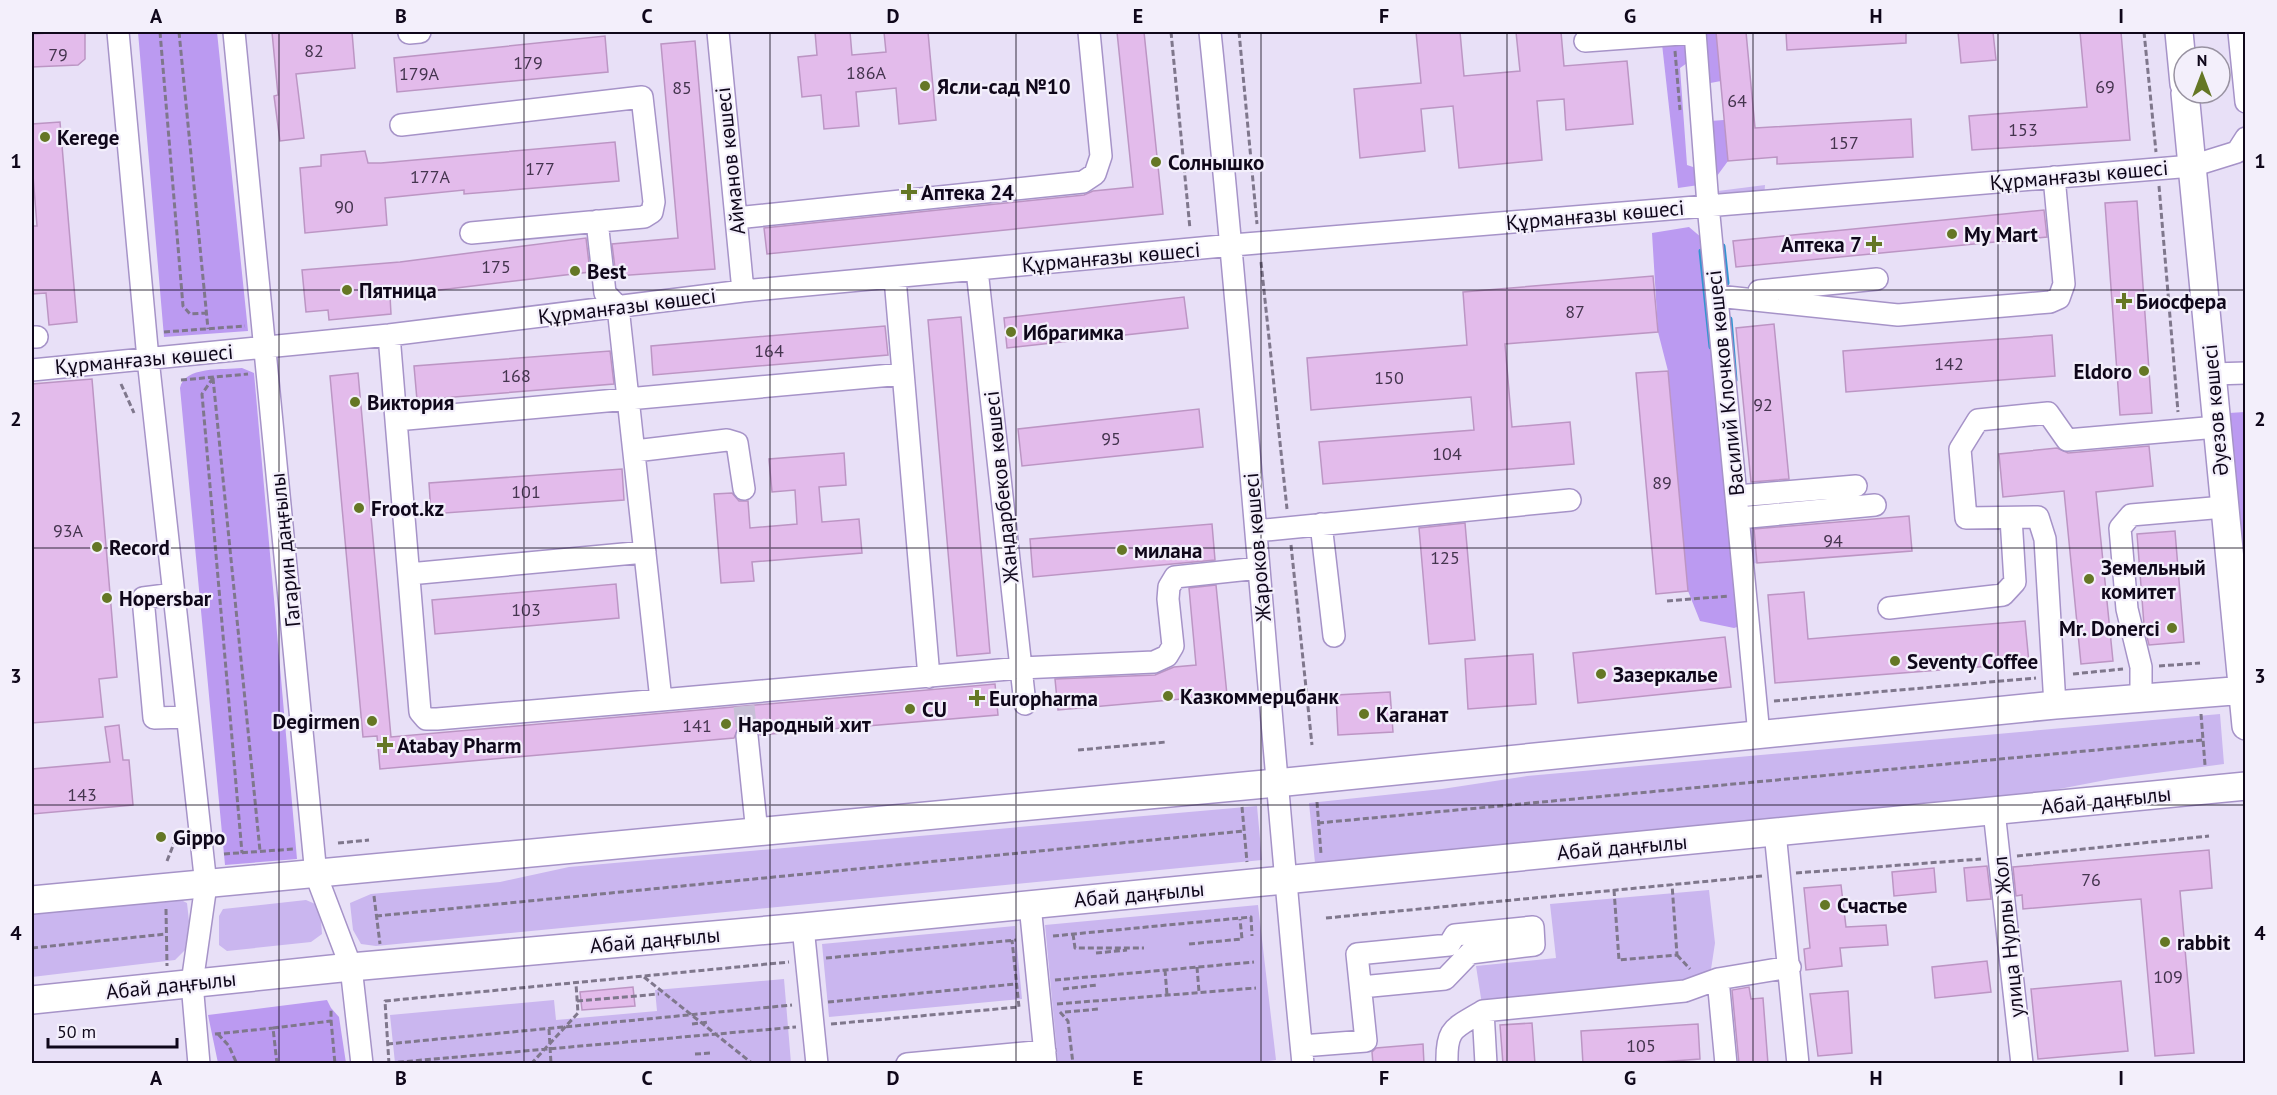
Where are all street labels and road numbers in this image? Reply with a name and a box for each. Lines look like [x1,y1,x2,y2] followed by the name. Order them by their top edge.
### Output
[709,86,751,236] street label: Айманов көшесі
[1989,154,2169,196] street label: Құрманғазы көшесі
[1505,194,1685,236] street label: Құрманғазы көшесі
[1021,236,1201,278] street label: Құрманғазы көшесі
[1700,269,1750,497] street label: Василий Клочков көшесі
[537,282,717,330] street label: Құрманғазы көшесі
[54,338,234,380] street label: Құрманғазы көшесі
[2196,343,2234,477] street label: Әуезов көшесі
[977,390,1025,585] street label: Жандарбеков көшесі
[263,472,307,628] street label: Гагарин даңғылы
[1237,472,1277,623] street label: Жароков көшесі
[2040,780,2172,820] street label: Абай даңғылы
[1556,828,1688,866] street label: Абай даңғылы
[1986,855,2030,1019] street label: улица Нурлы Жол
[1073,875,1205,913] street label: Абай даңғылы
[589,921,721,959] street label: Абай даңғылы
[105,965,237,1005] street label: Абай даңғылы

